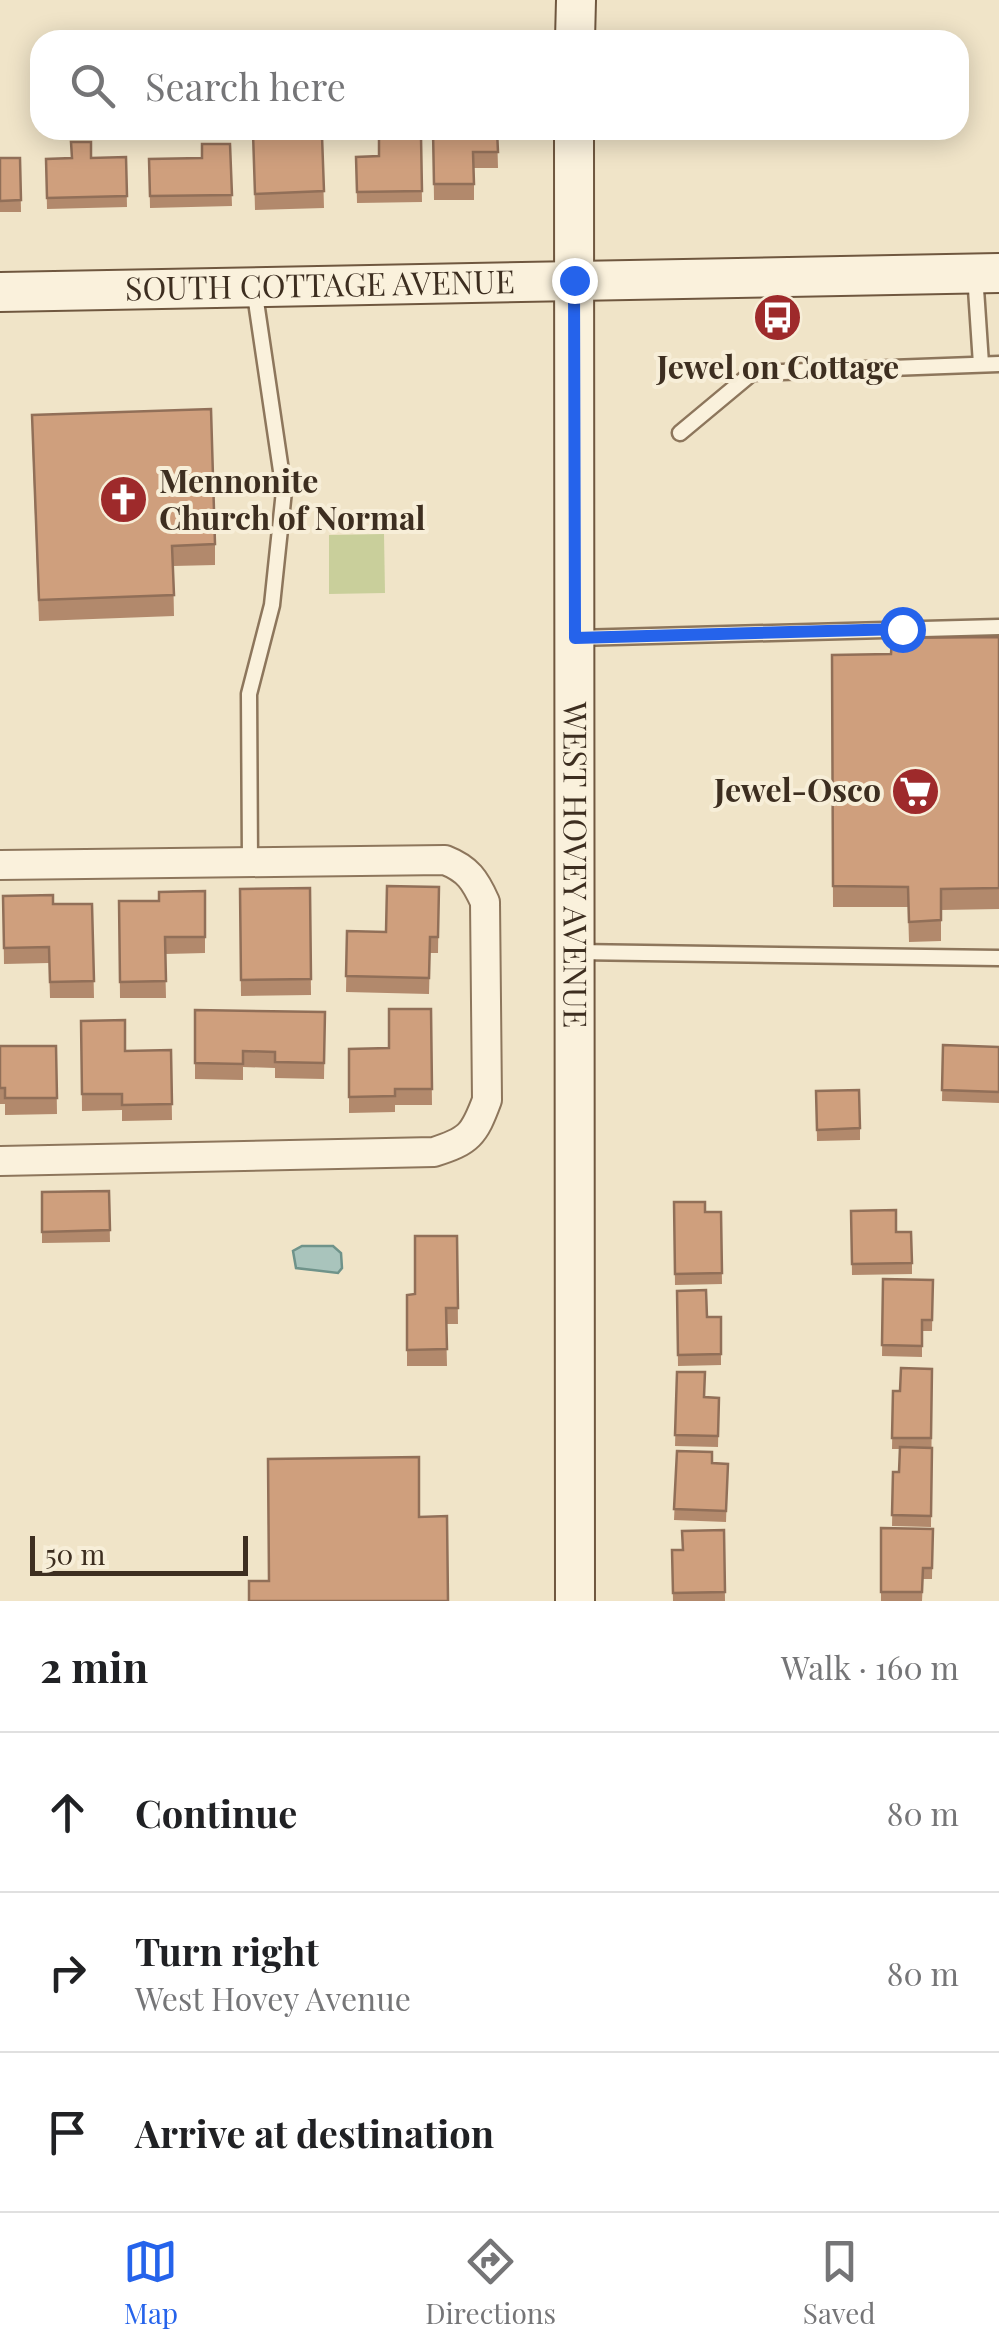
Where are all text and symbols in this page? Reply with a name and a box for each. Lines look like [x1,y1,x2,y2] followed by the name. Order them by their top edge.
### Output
[30,30,969,140] search box
[65,58,120,113] icon: search
[145,60,346,111] text: Search here
[125,258,515,309] street label: SOUTH COTTAGE AVENUE
[552,258,598,304] route end
[752,292,804,344] bus stop icon: Jewel on Cottage
[656,344,899,387] place label: Jewel on Cottage
[159,458,426,538] place label: Mennonite Church of Normal
[98,474,150,526] church icon: Mennonite Church of Normal
[880,607,926,653] route start
[555,701,599,1028] street label: WEST HOVEY AVENUE
[890,765,942,817] supermarket icon: Jewel-Osco
[713,767,881,810] place label: Jewel-Osco
[30,1531,248,1576] scale bar
[45,1535,105,1572] text: 50 m
[40,1638,148,1694] text: 2 min
[781,1645,959,1688] text: Walk · 160 m
[40,1785,95,1840] icon: ahead
[135,1787,297,1838] text: Continue
[887,1791,959,1834] text: 80 m
[135,1925,319,1976] text: Turn right
[40,1945,95,2000] icon: right
[887,1951,959,1994] text: 80 m
[135,1976,411,2019] text: West Hovey Avenue
[40,2105,95,2160] icon: arrive
[135,2107,494,2158] text: Arrive at destination
[123,2234,178,2331] tab: Map
[425,2234,556,2331] tab: Directions
[803,2234,876,2331] tab: Saved

